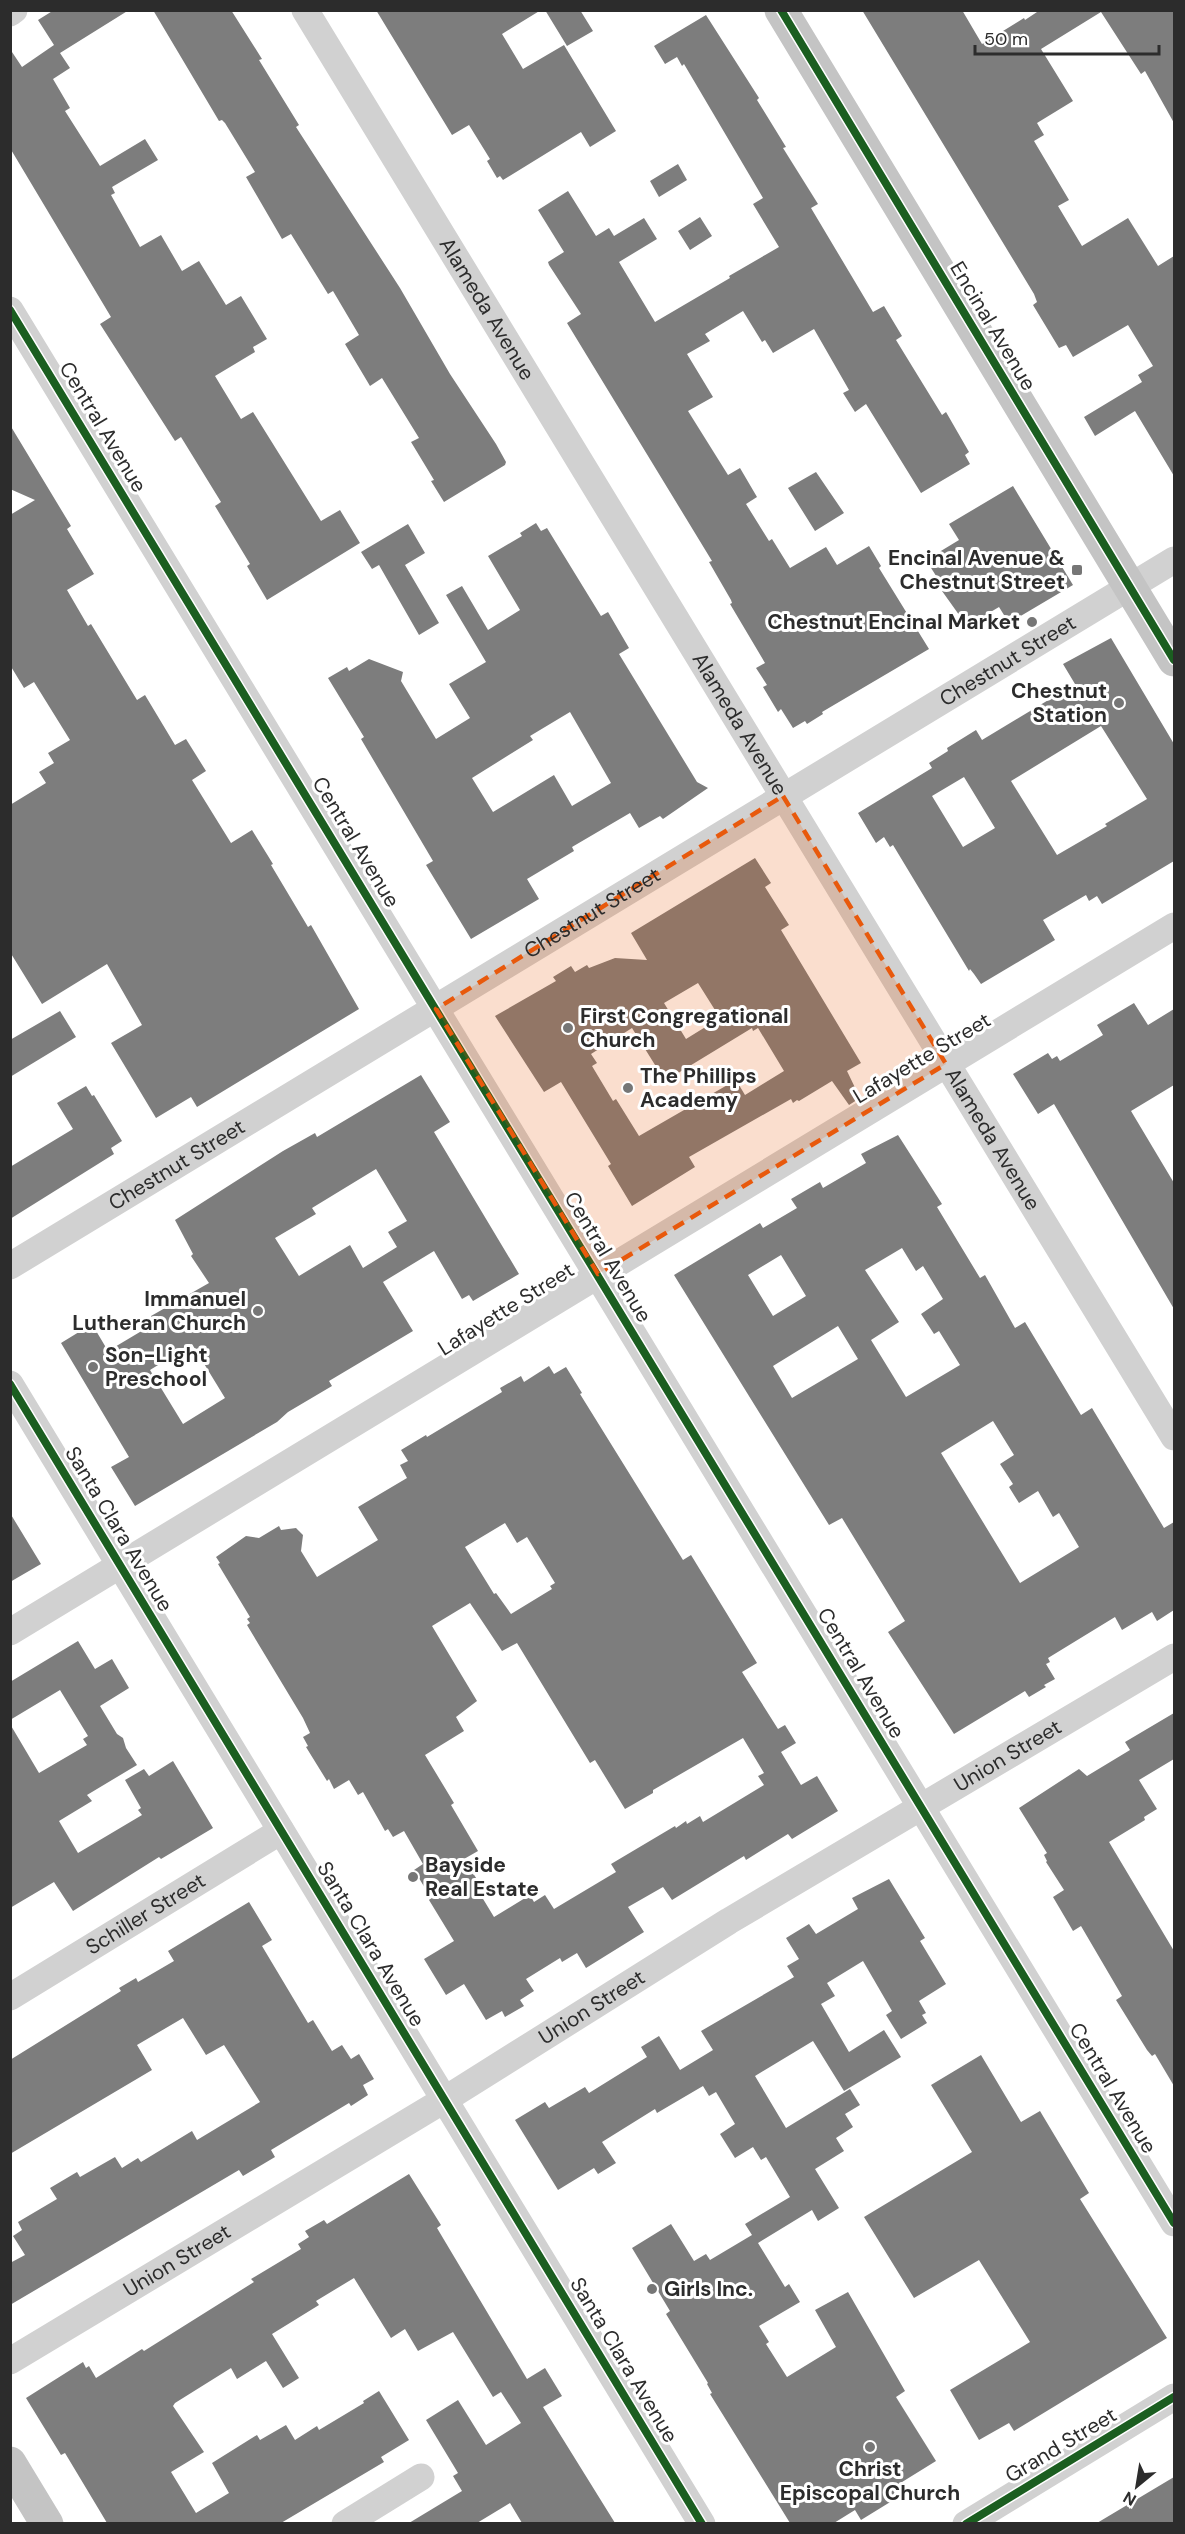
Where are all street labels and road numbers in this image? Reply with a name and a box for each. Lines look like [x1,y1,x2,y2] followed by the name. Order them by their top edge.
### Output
[433,232,541,386] street label: Alameda Avenue
[943,256,1043,396] street label: Encinal Avenue
[53,356,153,498] street label: Central Avenue
[934,609,1081,713] street label: Chestnut Street
[686,647,794,801] street label: Alameda Avenue
[306,771,406,913] street label: Central Avenue
[519,861,666,965] street label: Chestnut Street
[848,1006,996,1110] street label: Lafayette Street
[938,1063,1047,1216] street label: Alameda Avenue
[103,1113,250,1217] street label: Chestnut Street
[558,1186,658,1328] street label: Central Avenue
[433,1256,579,1362] street label: Lafayette Street
[59,1441,180,1617] street label: Santa Clara Avenue
[811,1602,911,1744] street label: Central Avenue
[949,1713,1067,1798] street label: Union Street
[311,1856,432,2032] street label: Santa Clara Avenue
[80,1867,211,1961] street label: Schiller Street
[533,1963,650,2051] street label: Union Street
[1063,2017,1163,2159] street label: Central Avenue
[118,2217,236,2304] street label: Union Street
[564,2272,685,2448] street label: Santa Clara Avenue
[1000,2401,1122,2489] street label: Grand Street

